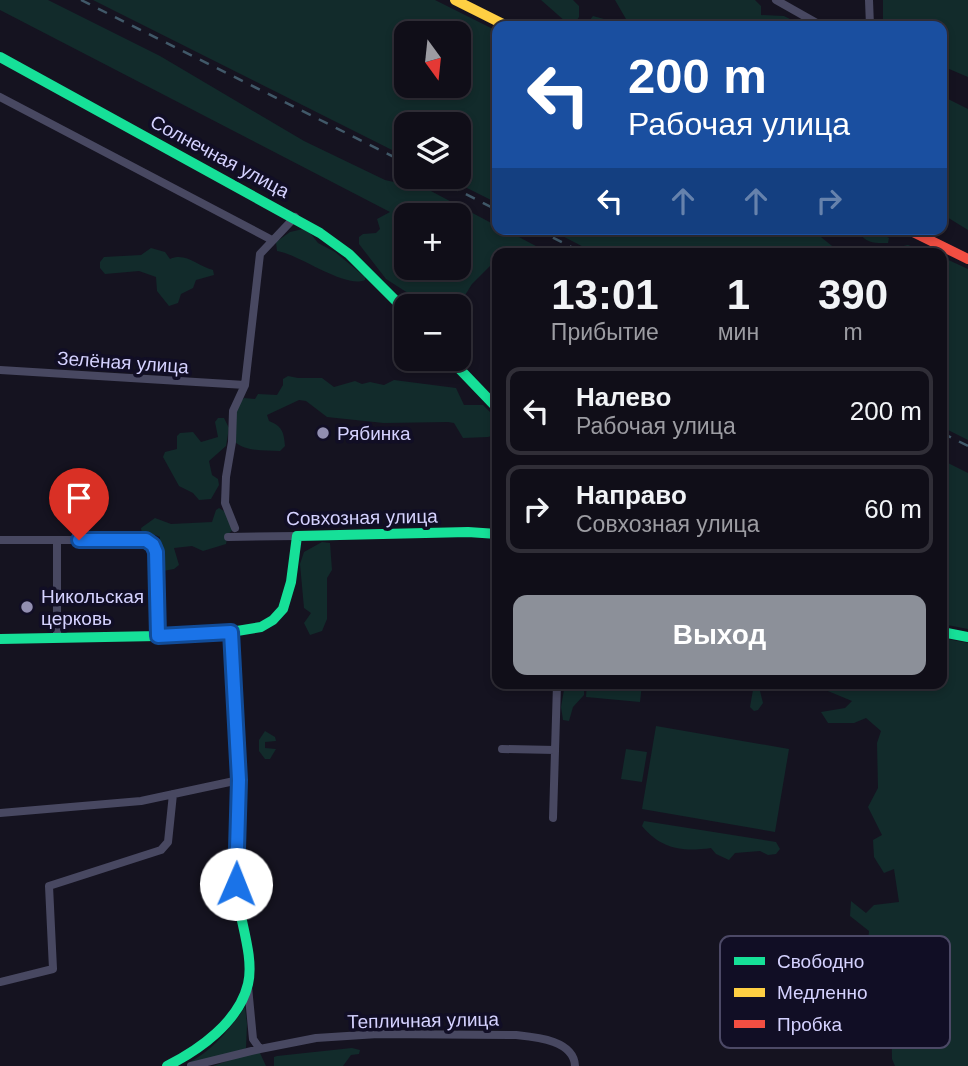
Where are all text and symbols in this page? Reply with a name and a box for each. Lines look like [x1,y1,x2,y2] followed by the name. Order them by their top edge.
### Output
[394,21,471,98] north arrow
[394,21,471,371] map controls
[513,49,604,140] icon: left
[628,49,767,103] text: 200 m
[628,106,850,142] text: Рабочая улица
[147,111,293,202] street label: Солнечная улица
[394,112,471,189] button: layers
[591,182,629,220] icon: left
[664,182,702,220] icon: ahead
[737,182,775,220] icon: ahead
[810,182,848,220] icon: right
[394,203,471,280] button: +
[551,271,659,318] text: 13:01
[727,271,750,318] text: 1
[818,271,888,318] text: 390
[394,294,471,371] button: −
[551,319,659,345] text: Прибытие
[718,319,759,345] text: мин
[843,319,863,345] text: m
[56,347,190,378] street label: Зелёная улица
[576,382,671,412] text: Налево
[517,392,555,430] icon: left
[850,396,922,426] text: 200 m
[576,413,736,439] text: Рабочая улица
[337,423,411,444] place label: Рябинка
[315,425,331,441] marker: Рябинка
[49,468,109,540] pin
[60,479,98,517] icon: arrive
[576,480,687,510] text: Направо
[517,490,555,528] icon: right
[864,494,922,524] text: 60 m
[286,506,438,529] street label: Совхозная улица
[576,511,760,537] text: Совхозная улица
[41,586,144,629] place label: Никольская церковь
[513,595,926,675] button: Выход
[19,599,35,615] marker: Никольская церковь
[199,847,273,921] position arrow
[720,936,950,1048] legend
[777,951,864,972] text: Свободно
[777,982,867,1003] text: Медленно
[347,1009,500,1032] street label: Тепличная улица
[777,1014,842,1035] text: Пробка

